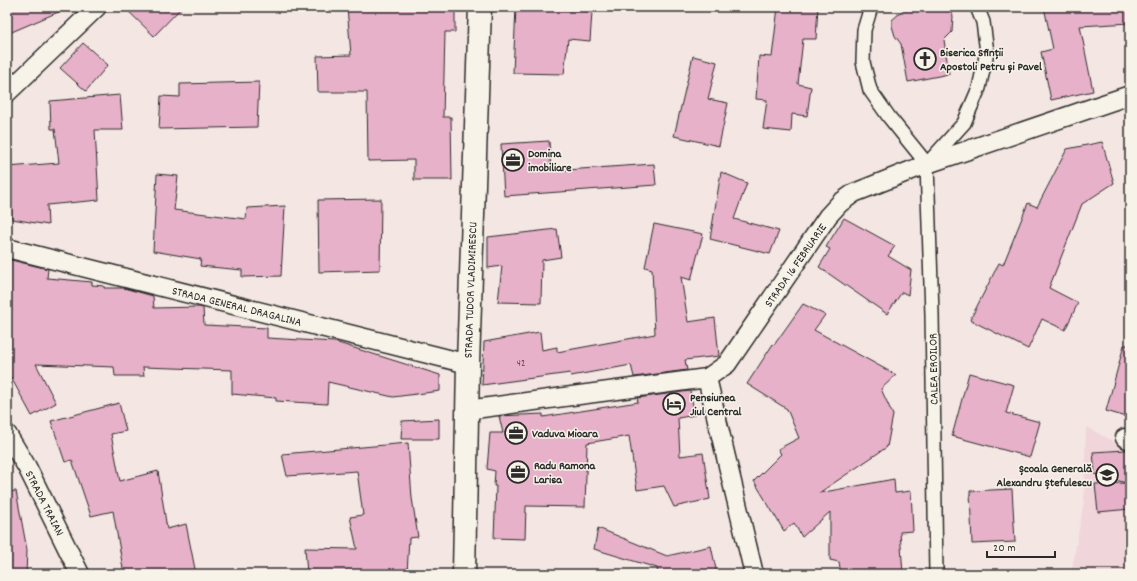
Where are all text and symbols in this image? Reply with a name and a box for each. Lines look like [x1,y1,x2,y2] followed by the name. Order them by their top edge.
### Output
[940,45,1042,76] place label: Biserica Sfinții Apostoli Petru și Pavel
[912,46,938,72] church icon: Biserica Sfinții Apostoli Petru și Pavel
[528,146,572,177] place label: Domina imobiliare
[500,147,526,173] office icon: Domina imobiliare
[761,220,832,311] street label: STRADA 16 FEBRUARIE
[461,221,482,359] street label: STRADA TUDOR VLADIMIRESCU
[170,283,304,332] street label: STRADA GENERAL DRAGALINA
[925,333,944,405] street label: CALEA EROILOR
[517,357,525,371] house number: 42
[690,390,742,421] place label: Pensiunea Jiul Central
[661,391,687,417] hotel icon: Pensiunea Jiul Central
[503,420,529,446] office icon: Vaduva Mioara
[532,426,599,443] place label: Vaduva Mioara
[534,458,597,489] place label: Radu Ramona Larisa
[505,459,531,485] office icon: Radu Ramona Larisa
[996,461,1093,492] place label: Școala Generală Alexandru Ștefulescu
[1094,462,1120,488] school or university icon: Școala Generală Alexandru Ștefulescu
[20,468,67,539] street label: STRADA TRAIAN
[987,533,1055,559] scale bar
[993,540,1016,557] text: 20 m

